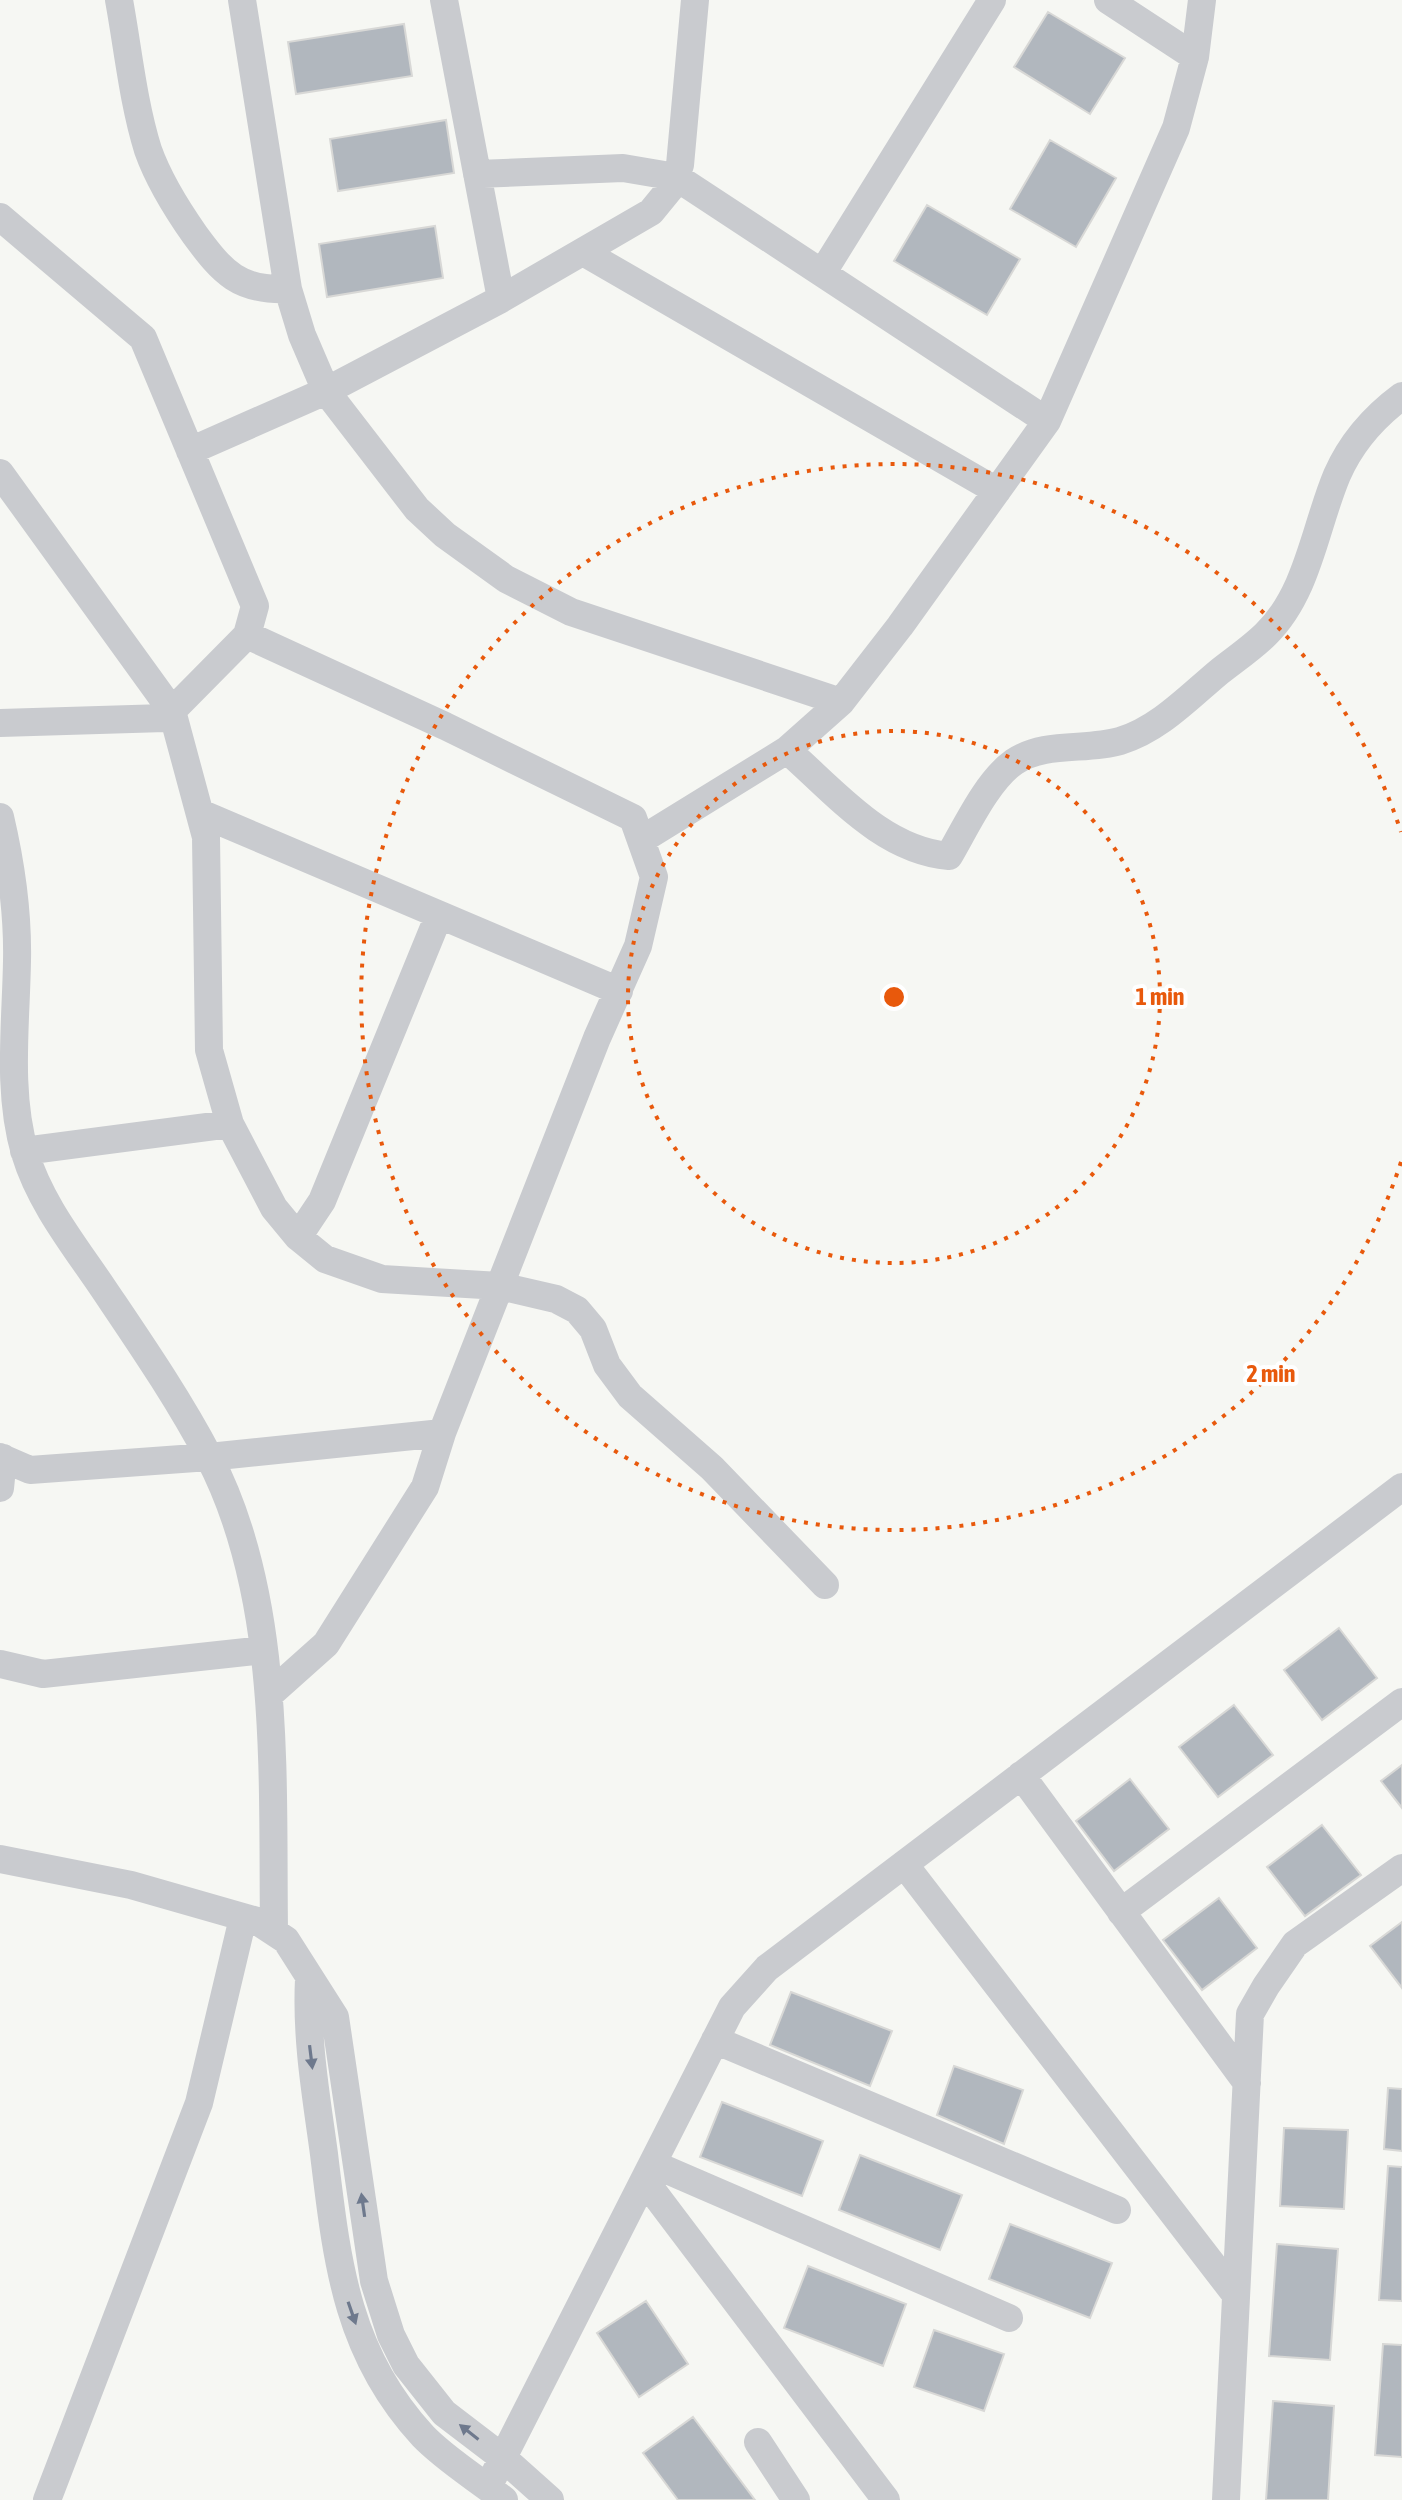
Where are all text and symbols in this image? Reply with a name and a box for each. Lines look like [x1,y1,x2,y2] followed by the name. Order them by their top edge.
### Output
[880,983,908,1011] centre of rings
[1135,983,1185,1010] text: 1 min
[1246,1360,1296,1387] text: 2 min
[305,2044,318,2069] one-way arrow
[356,2192,369,2217] one-way arrow
[346,2301,358,2325] one-way arrow
[459,2424,479,2441] one-way arrow

